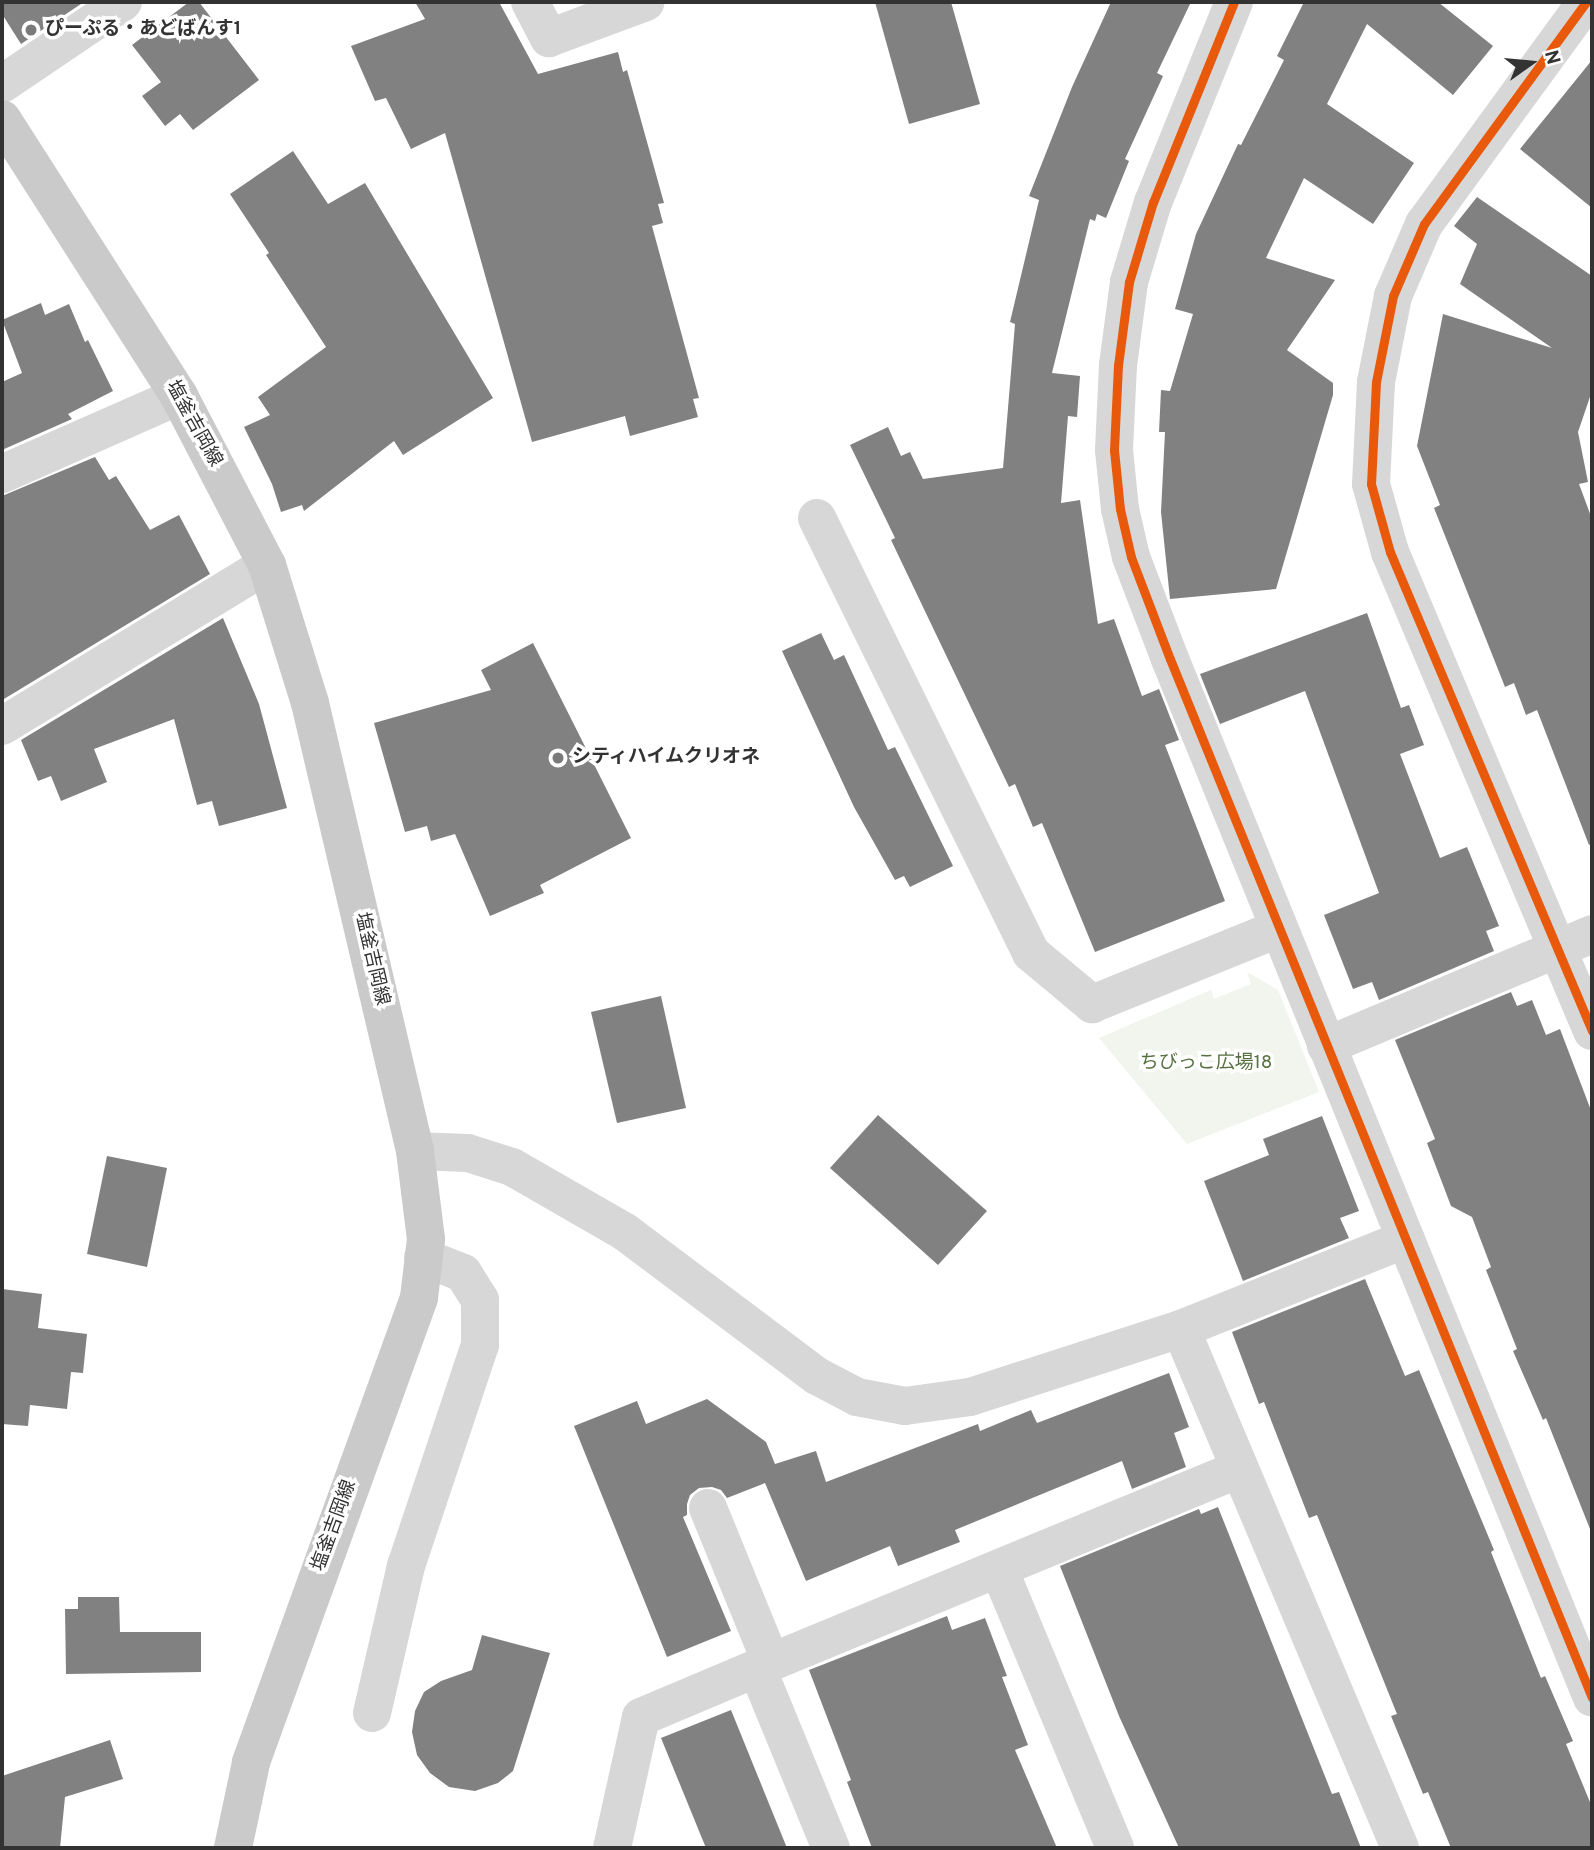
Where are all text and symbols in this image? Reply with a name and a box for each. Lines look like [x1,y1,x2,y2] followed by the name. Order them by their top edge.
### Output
[45,19,243,41] place label: ぴーぷる・あどばんす1
[23,22,39,38] marker: ぴーぷる・あどばんす1
[1496,28,1566,98] north arrow
[1538,48,1565,67] text: N
[160,377,226,471] street label: 塩釜吉岡線
[572,747,762,769] place label: シティハイムクリオネ
[550,750,566,766] marker: シティハイムクリオネ
[349,910,393,1008] street label: 塩釜吉岡線
[1140,1053,1272,1075] park label: ちびっこ広場18
[308,1477,362,1575] street label: 塩釜吉岡線

